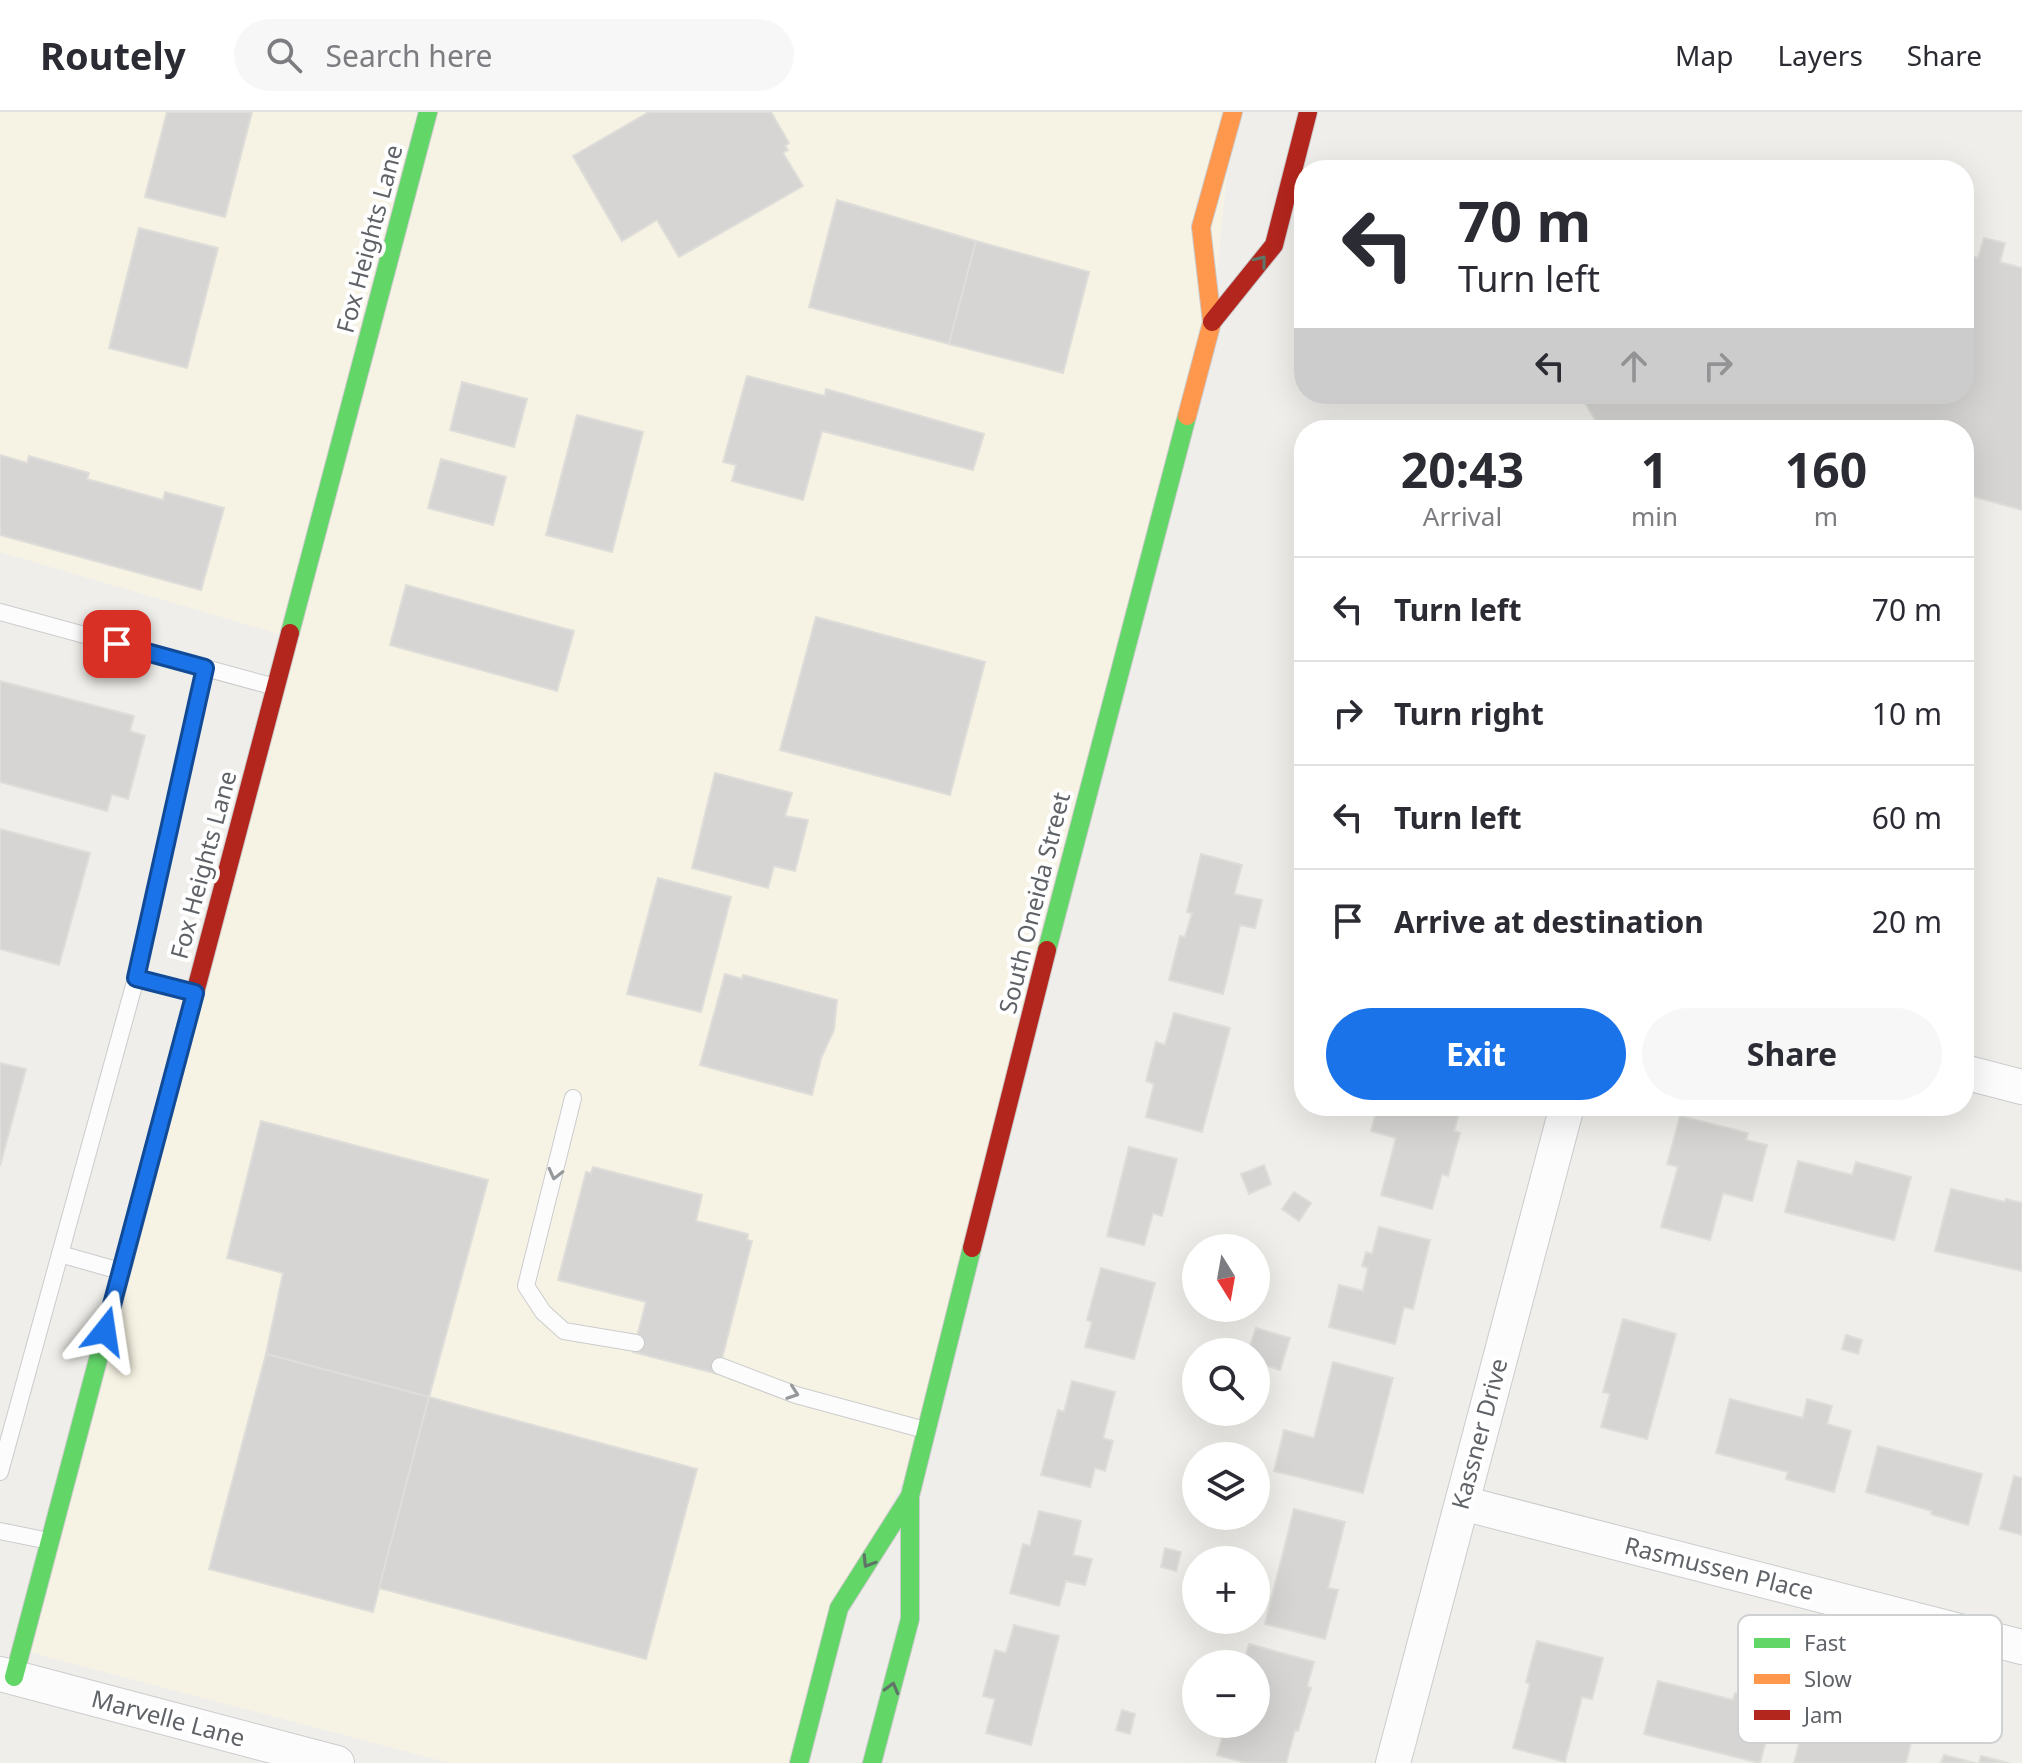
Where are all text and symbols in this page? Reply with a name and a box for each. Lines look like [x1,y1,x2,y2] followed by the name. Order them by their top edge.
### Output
[234,19,794,91] search box
[40,29,186,81] text: Routely
[262,33,306,77] icon: search
[326,35,493,76] text: Search here
[1675,36,1733,74] text: Map
[1777,36,1863,74] text: Layers
[1907,36,1982,74] text: Share
[328,141,410,336] street label: Fox Heights Lane
[1458,182,1591,258] text: 70 m
[1326,192,1430,296] icon: left
[1458,254,1600,303] text: Turn left
[1251,256,1266,270] one-way arrow
[1528,344,1572,388] icon: left
[1612,344,1656,388] icon: ahead
[1696,344,1740,388] icon: right
[1401,437,1524,502] text: 20:43
[1641,437,1668,502] text: 1
[1785,437,1867,502] text: 160
[1423,498,1502,534] text: Arrival
[1631,498,1678,534] text: min
[1814,498,1838,534] text: m
[1326,587,1370,631] icon: left
[1394,589,1522,630] text: Turn left
[1872,589,1942,630] text: 70 m
[83,610,151,678] pin
[95,622,139,666] icon: arrive
[1326,691,1370,735] icon: right
[1394,693,1544,734] text: Turn right
[1872,693,1942,734] text: 10 m
[162,767,244,962] street label: Fox Heights Lane
[990,788,1077,1017] street label: South Oneida Street
[1326,795,1370,839] icon: left
[1394,797,1522,838] text: Turn left
[1872,797,1942,838] text: 60 m
[1326,899,1370,943] icon: arrive
[1394,901,1704,942] text: Arrive at destination
[1872,901,1942,942] text: 20 m
[1326,1008,1626,1100] button: Exit
[1642,1008,1942,1100] button: Share
[547,1166,564,1180] one-way arrow
[1182,1234,1270,1322] north arrow
[1182,1234,1270,1738] map controls
[63,1289,147,1373] position arrow
[1182,1338,1270,1426] button: search
[1443,1354,1515,1513] street label: Kassner Drive
[786,1384,800,1400] one-way arrow
[1182,1442,1270,1530] button: layers
[1621,1528,1817,1607] street label: Rasmussen Place
[1182,1546,1270,1634] button: +
[863,1554,878,1568] one-way arrow
[1738,1615,2002,1743] legend
[1804,1627,1846,1657] text: Fast
[1182,1650,1270,1738] button: −
[1804,1663,1853,1693] text: Slow
[88,1681,249,1754] street label: Marvelle Lane
[883,1681,900,1695] one-way arrow
[1802,1699,1843,1729] text: Jam

